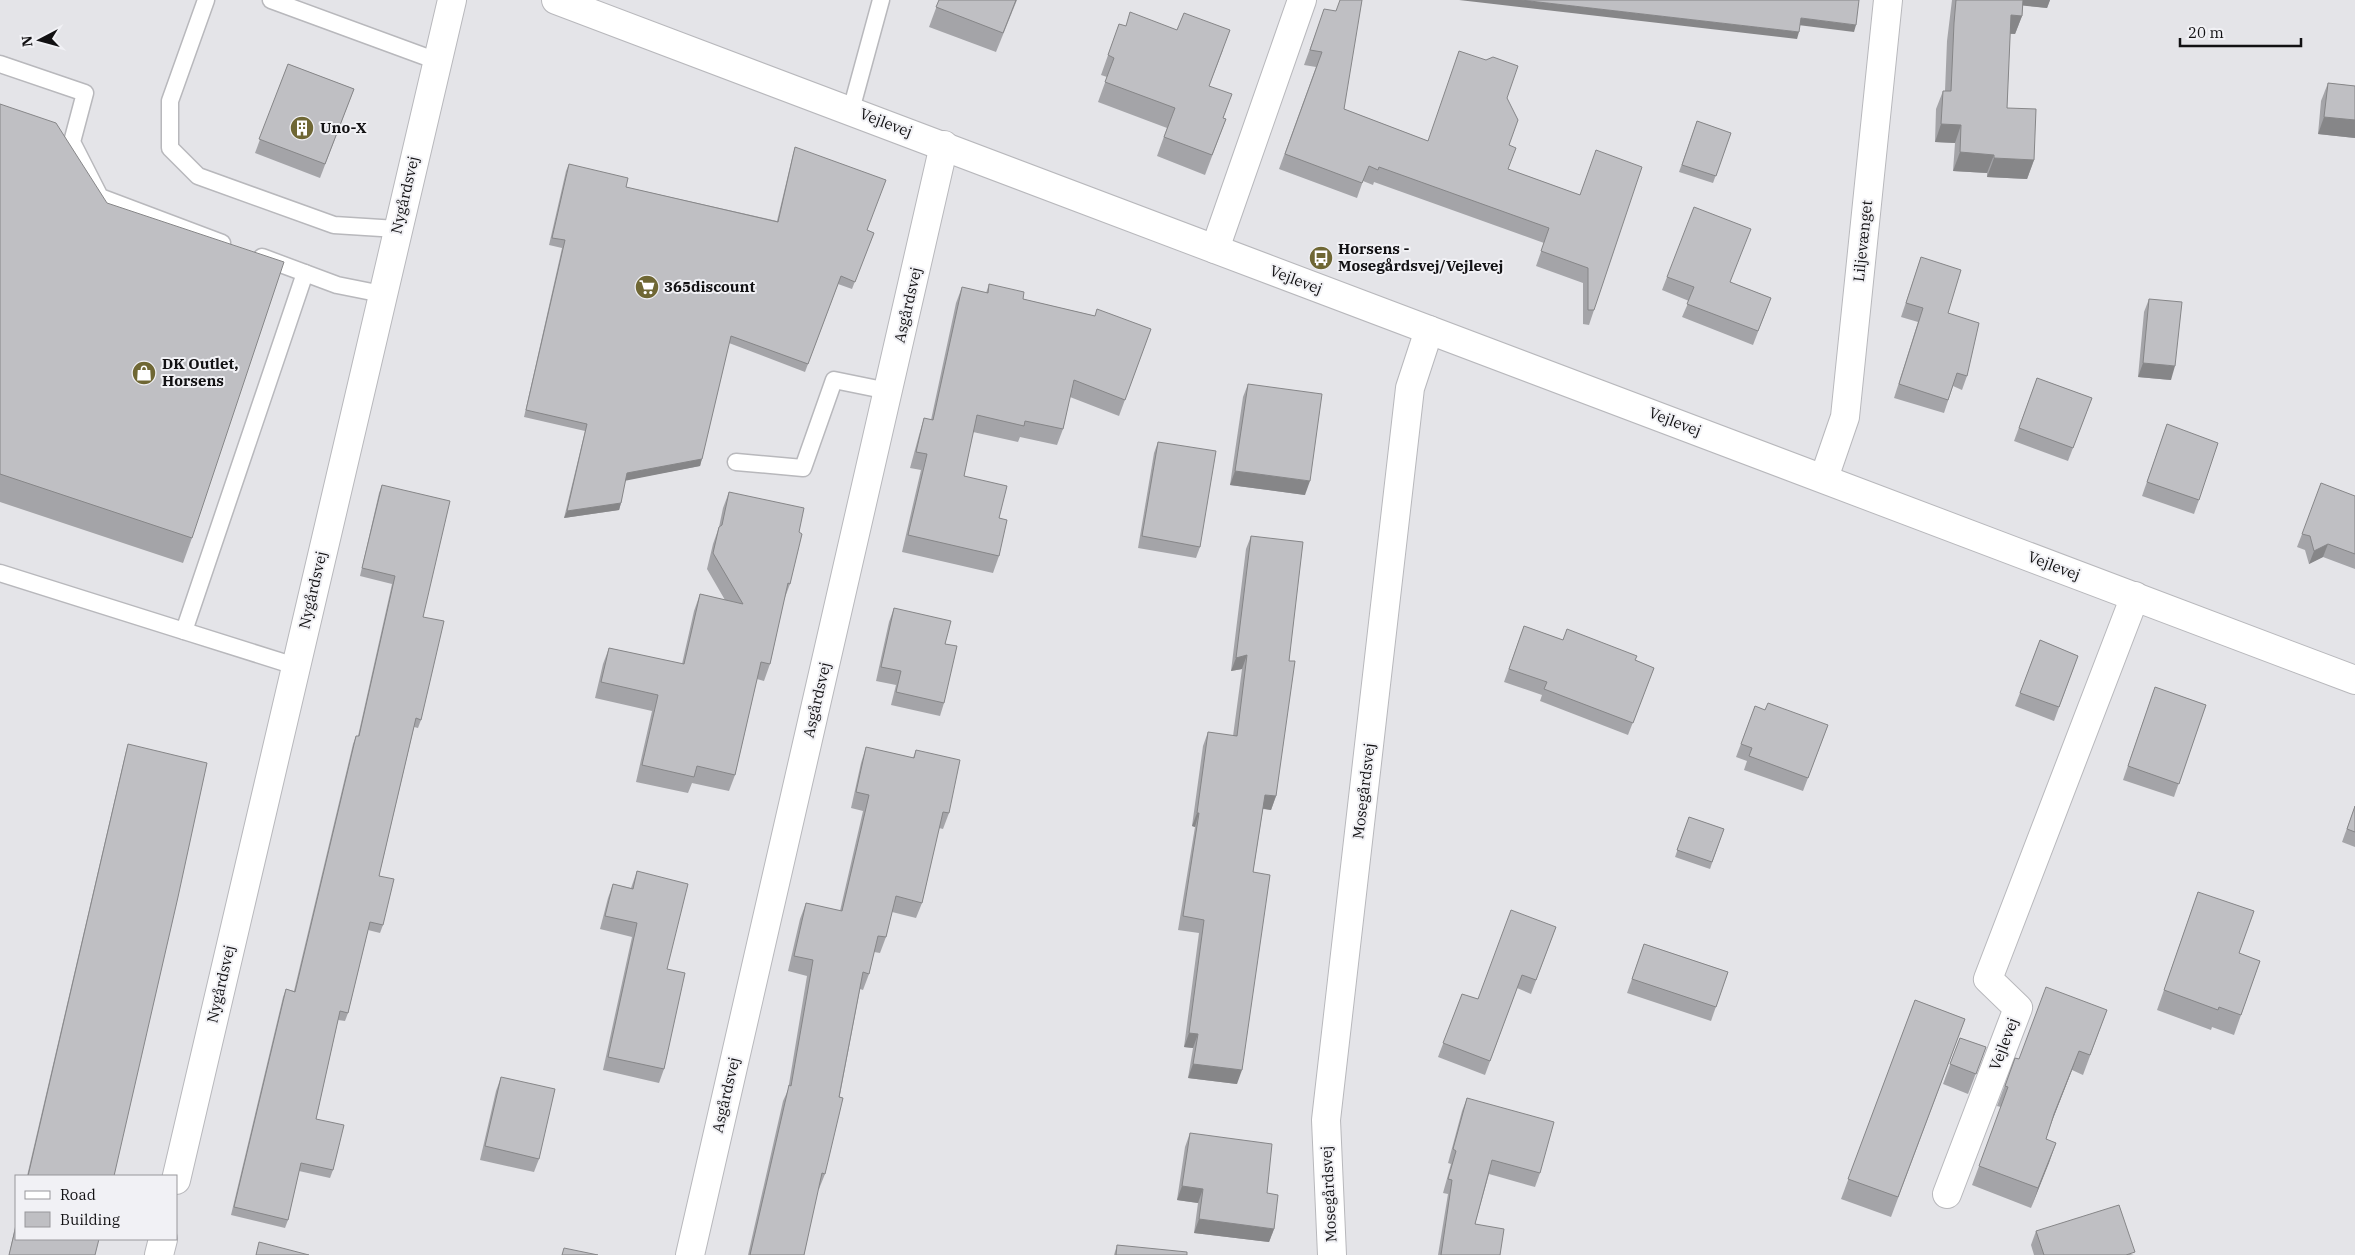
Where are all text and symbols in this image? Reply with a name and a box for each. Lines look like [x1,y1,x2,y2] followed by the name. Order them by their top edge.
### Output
[15,15,65,65] north arrow
[2180,15,2301,47] scale bar
[2188,23,2224,42] text: 20 m
[18,35,37,48] text: N
[857,104,915,141] street label: Vejlevej
[289,115,315,141] building icon: Uno-X
[320,118,367,137] place label: Uno-X
[386,154,423,236] street label: Nygårdsvej
[1849,199,1876,283] street label: Liljevænget
[1338,239,1503,275] place label: Horsens - Mosegårdsvej/Vejlevej
[1308,245,1334,271] bus stop icon: Horsens - Mosegårdsvej/Vejlevej
[1267,261,1325,298] street label: Vejlevej
[890,265,925,345] street label: Asgårdsvej
[634,274,660,300] supermarket icon: 365discount
[664,277,755,296] place label: 365discount
[162,354,239,390] place label: DK Outlet, Horsens
[131,360,157,386] shop icon: DK Outlet, Horsens
[1646,403,1704,440] street label: Vejlevej
[2025,547,2083,584] street label: Vejlevej
[294,549,331,631] street label: Nygårdsvej
[799,660,834,740] street label: Asgårdsvej
[1348,742,1379,840] street label: Mosegårdsvej
[202,943,239,1025] street label: Nygårdsvej
[1985,1015,2022,1073] street label: Vejlevej
[708,1055,743,1135] street label: Asgårdsvej
[1316,1145,1341,1243] street label: Mosegårdsvej
[15,1175,178,1240] legend
[60,1185,96,1204] text: Road
[60,1210,120,1229] text: Building

